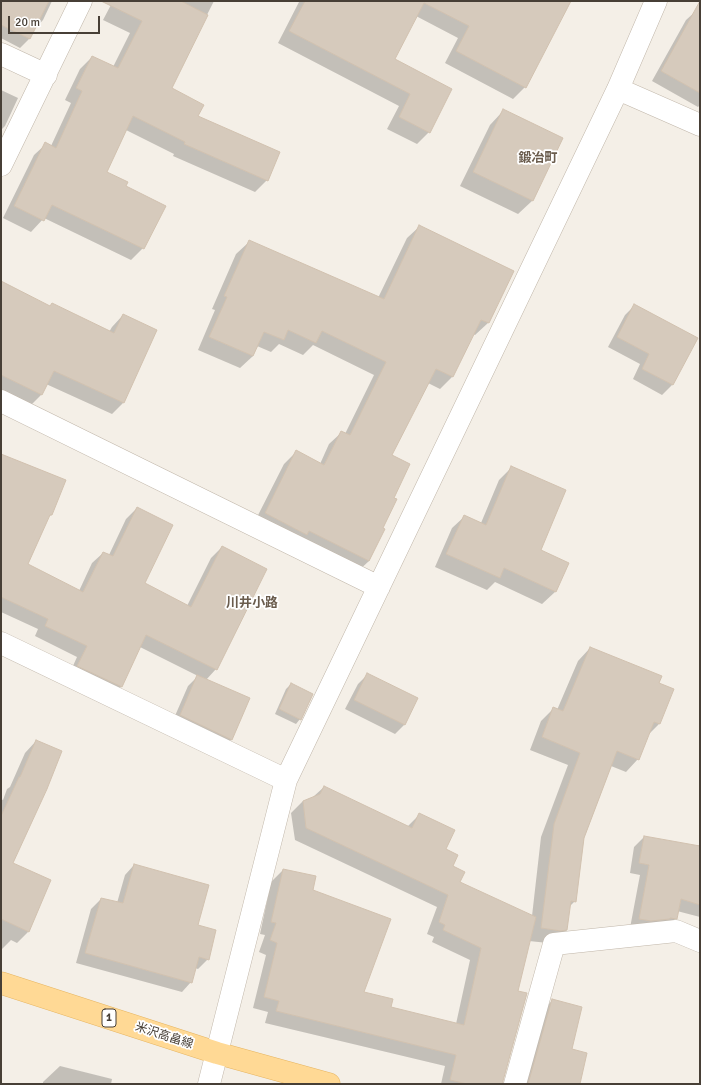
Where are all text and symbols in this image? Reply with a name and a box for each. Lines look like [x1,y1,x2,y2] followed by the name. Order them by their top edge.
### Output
[10,8,102,34] scale bar
[15,15,40,30] text: 20 m
[519,151,557,167] district label: 鍛冶町
[226,596,278,612] district label: 川井小路
[102,1009,116,1027] road number: 1
[133,1020,195,1052] street label: 米沢高畠線

